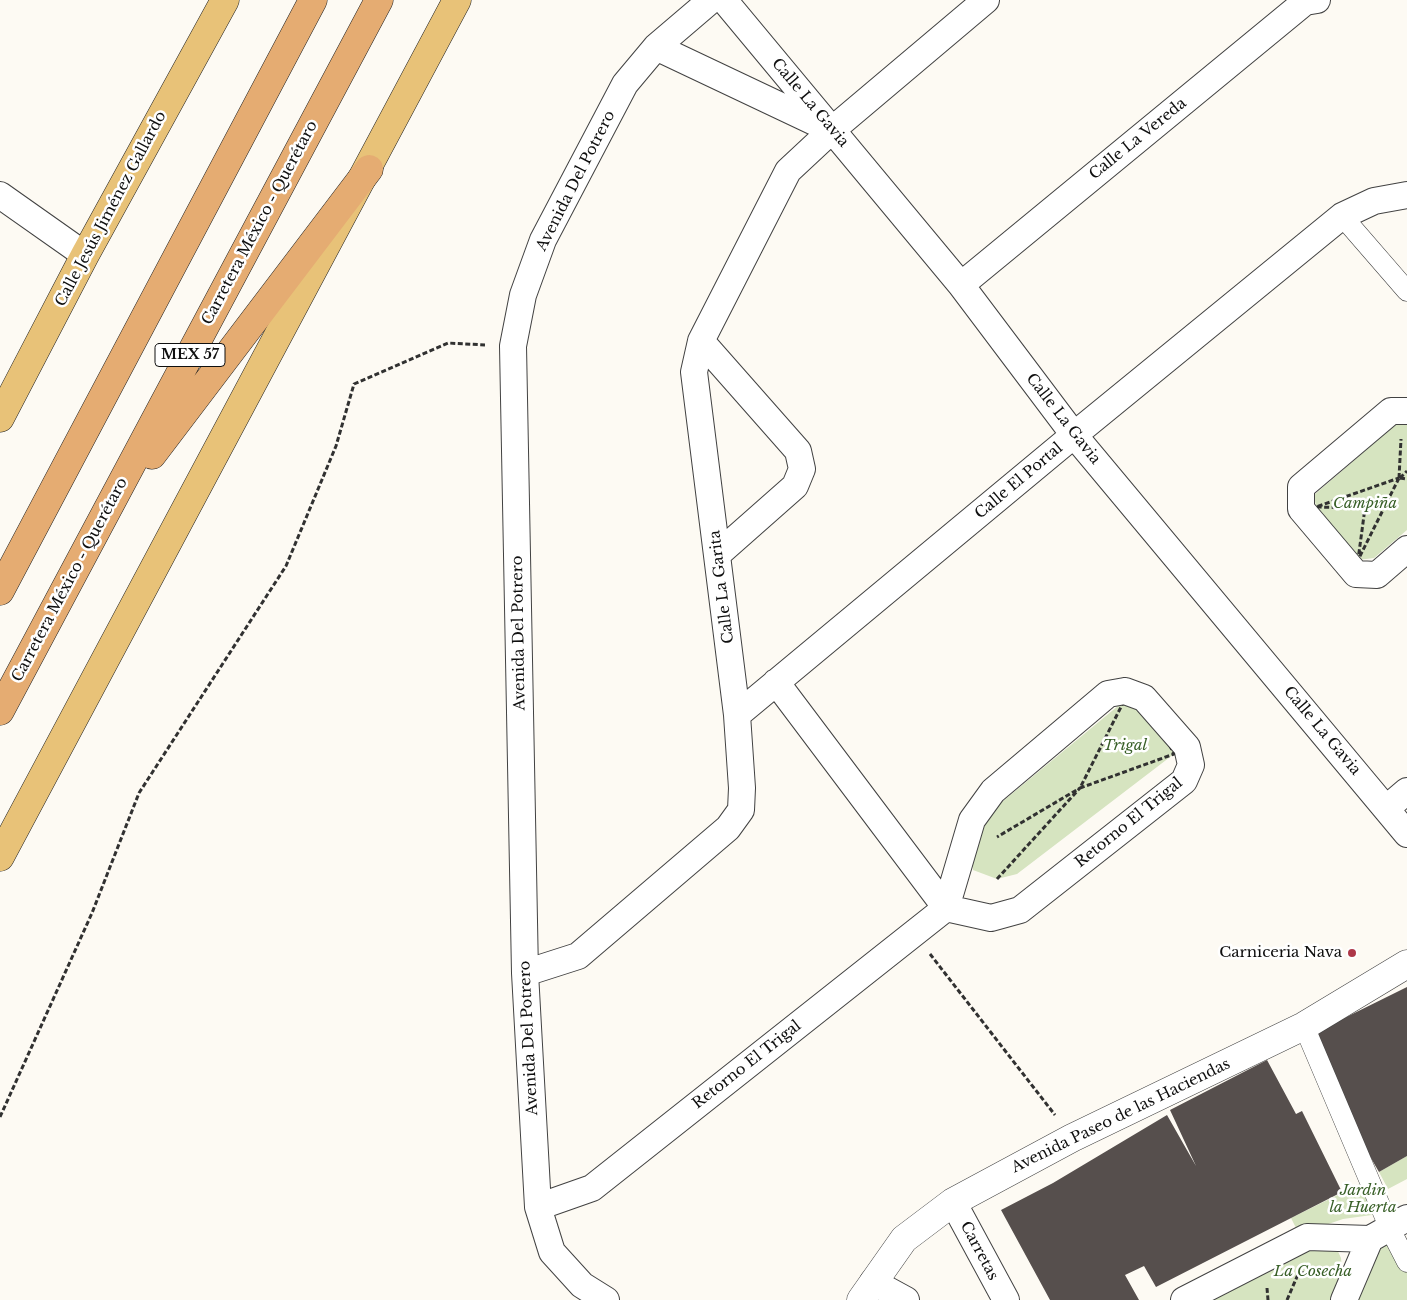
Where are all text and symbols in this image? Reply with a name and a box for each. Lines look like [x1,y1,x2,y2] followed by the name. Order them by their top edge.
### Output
[768,55,852,151] street label: Calle La Gavia
[1086,94,1190,184] street label: Calle La Vereda
[52,108,170,310] street label: Calle Jesús Jiménez Gallardo
[533,108,619,254] street label: Avenida Del Potrero
[198,118,322,328] street label: Carretera México - Querétaro
[155,344,225,366] road number: MEX 57
[1022,370,1104,468] street label: Calle La Gavia
[972,439,1066,523] street label: Calle El Portal
[8,475,132,685] street label: Carretera México - Querétaro
[1333,495,1397,513] park label: Campiña
[706,529,738,645] street label: Calle La Garita
[509,555,529,711] street label: Avenida Del Potrero
[1280,683,1364,779] street label: Calle La Gavia
[1103,737,1147,755] park label: Trigal
[1072,774,1186,872] street label: Retorno El Trigal
[1219,944,1342,962] place label: Carniceria Nava
[1346,947,1358,959] marker: Carniceria Nava
[516,960,542,1116] street label: Avenida Del Potrero
[689,1017,805,1113] street label: Retorno El Trigal
[1009,1055,1233,1177] street label: Avenida Paseo de las Haciendas
[1329,1182,1397,1217] park label: Jardin la Huerta
[956,1219,1002,1283] street label: Carretas
[1274,1263,1352,1281] park label: La Cosecha

